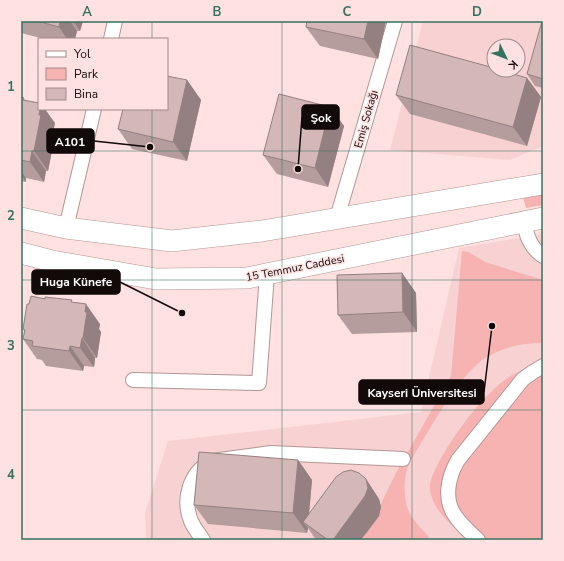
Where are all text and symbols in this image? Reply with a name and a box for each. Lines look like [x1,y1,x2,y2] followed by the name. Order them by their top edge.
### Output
[82,3,92,21] text: A
[213,3,222,21] text: B
[343,3,352,21] text: C
[472,3,482,21] text: D
[38,38,168,110] legend
[486,38,526,78] north arrow
[73,46,91,62] text: Yol
[505,57,521,73] text: K
[74,66,99,82] text: Park
[7,78,15,96] text: 1
[74,86,98,102] text: Bina
[351,88,381,150] street label: Emiş Sokağı
[302,105,339,129] callout: Şok
[311,110,332,126] text: Şok
[47,129,94,153] callout: A101
[55,134,85,150] text: A101
[7,207,15,225] text: 2
[244,251,346,285] street label: 15 Temmuz Caddesi
[32,270,120,294] callout: Huga Künefe
[40,274,113,290] text: Huga Künefe
[7,337,15,355] text: 3
[359,380,484,404] callout: Kayseri Üniversitesi
[367,385,477,401] text: Kayseri Üniversitesi
[7,466,15,484] text: 4

